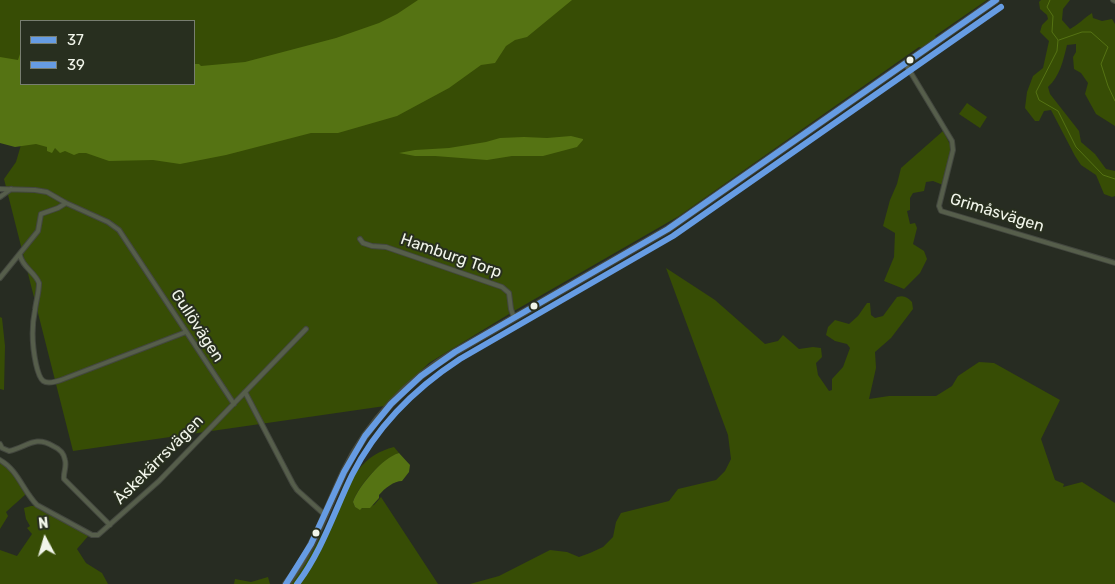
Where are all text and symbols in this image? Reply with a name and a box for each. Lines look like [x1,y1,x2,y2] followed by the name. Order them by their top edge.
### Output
[20,20,195,85] legend
[67,31,84,49] text: 37
[905,55,915,65] unlabelled marker
[67,56,85,74] text: 39
[948,190,1046,236] street label: Grimåsvägen
[398,230,504,282] street label: Hamburg Torp
[166,286,228,366] street label: Gullövägen
[529,301,539,311] unlabelled marker
[110,411,208,509] street label: Åskekärrsvägen
[20,514,70,564] north arrow
[37,515,49,533] text: N
[311,528,321,538] unlabelled marker

